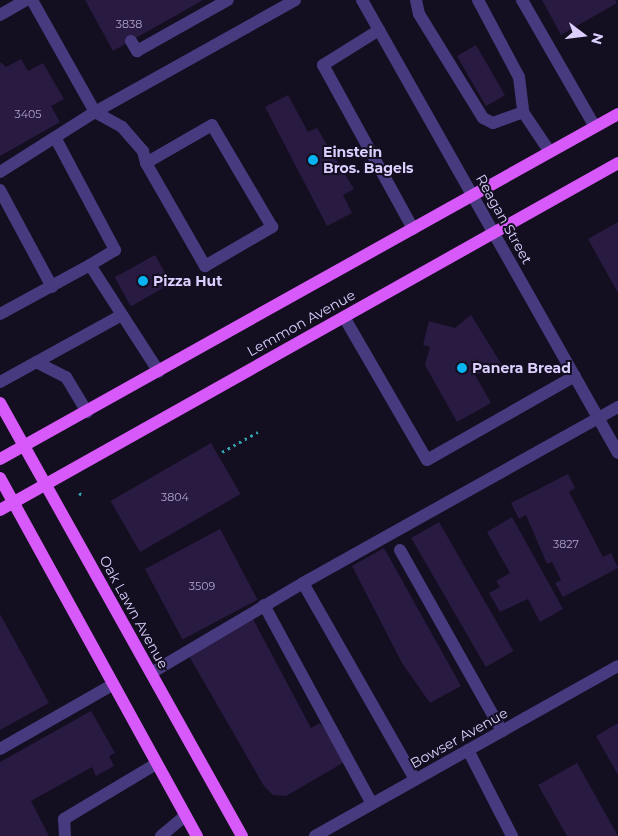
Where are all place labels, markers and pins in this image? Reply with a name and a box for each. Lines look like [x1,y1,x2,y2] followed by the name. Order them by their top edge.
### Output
[323,144,414,176] place label: Einstein Bros. Bagels
[307,154,319,166] marker: Einstein Bros. Bagels
[153,273,222,289] place label: Pizza Hut
[137,275,149,287] marker: Pizza Hut
[472,360,571,376] place label: Panera Bread
[456,362,468,374] marker: Panera Bread

